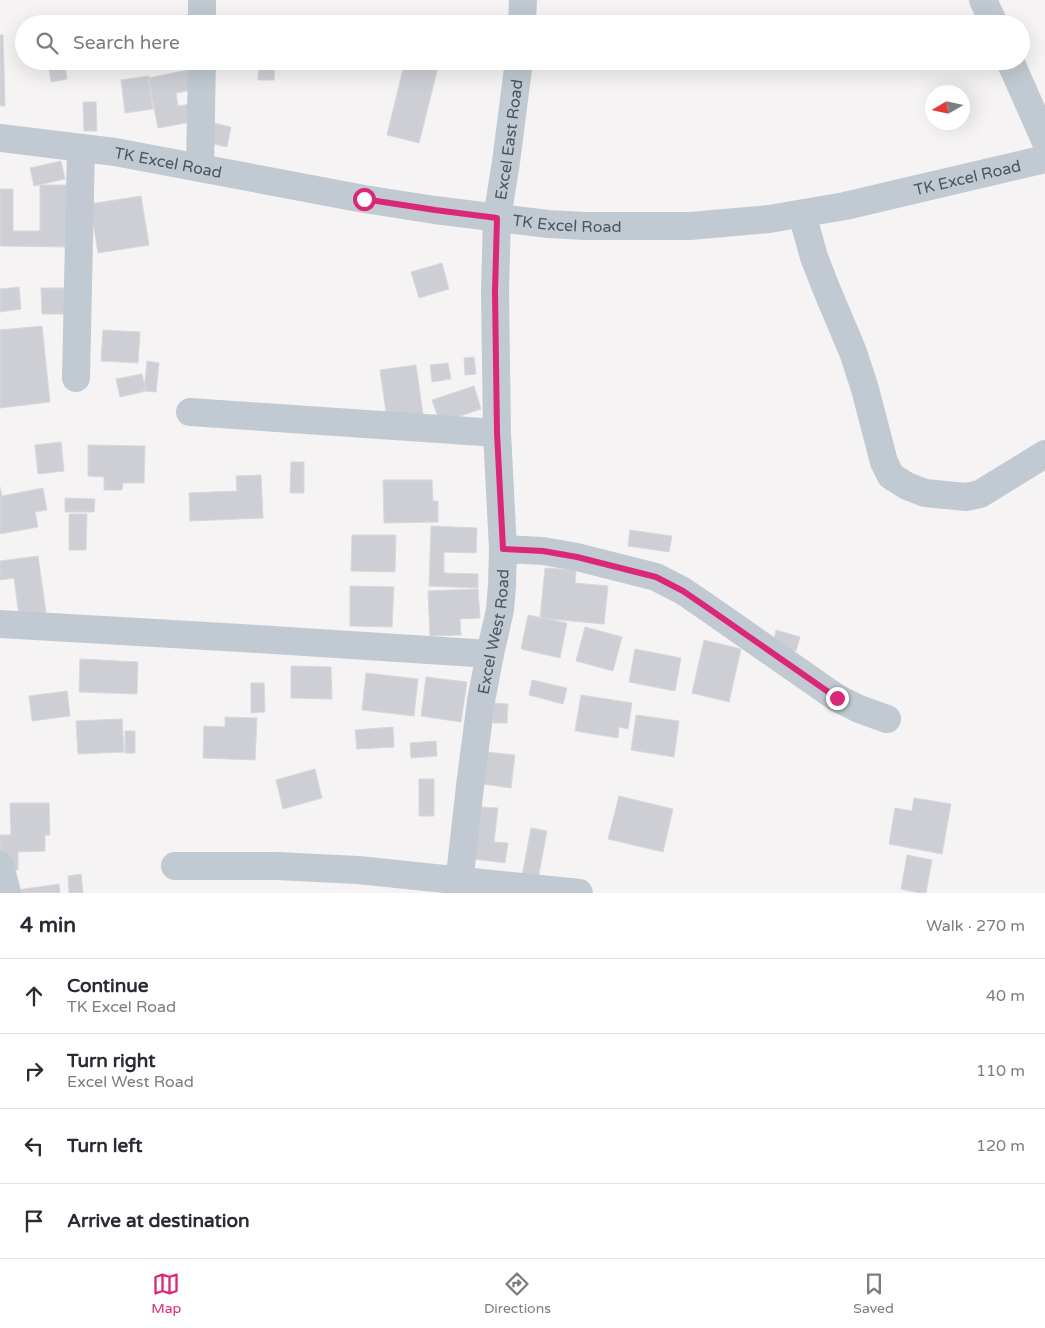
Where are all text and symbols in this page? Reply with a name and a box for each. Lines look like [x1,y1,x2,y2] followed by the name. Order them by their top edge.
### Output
[15,15,1030,70] search box
[33,29,61,57] icon: search
[73,32,180,54] text: Search here
[491,78,528,201] street label: Excel East Road
[925,85,970,130] north arrow
[112,143,224,183] street label: TK Excel Road
[912,156,1023,200] street label: TK Excel Road
[353,188,376,211] route start
[511,211,622,237] street label: TK Excel Road
[473,569,513,696] street label: Excel West Road
[826,687,849,710] route end
[20,913,76,938] text: 4 min
[926,916,1025,936] text: Walk · 270 m
[67,975,149,997] text: Continue
[20,982,48,1010] icon: ahead
[986,986,1025,1006] text: 40 m
[67,997,176,1017] text: TK Excel Road
[67,1050,155,1072] text: Turn right
[20,1057,48,1085] icon: right
[976,1061,1025,1081] text: 110 m
[67,1072,194,1092] text: Excel West Road
[20,1132,48,1160] icon: left
[67,1135,143,1157] text: Turn left
[976,1136,1025,1156] text: 120 m
[20,1207,48,1235] icon: arrive
[67,1210,250,1232] text: Arrive at destination
[151,1270,181,1317] tab: Map
[484,1270,551,1317] tab: Directions
[853,1270,894,1317] tab: Saved

